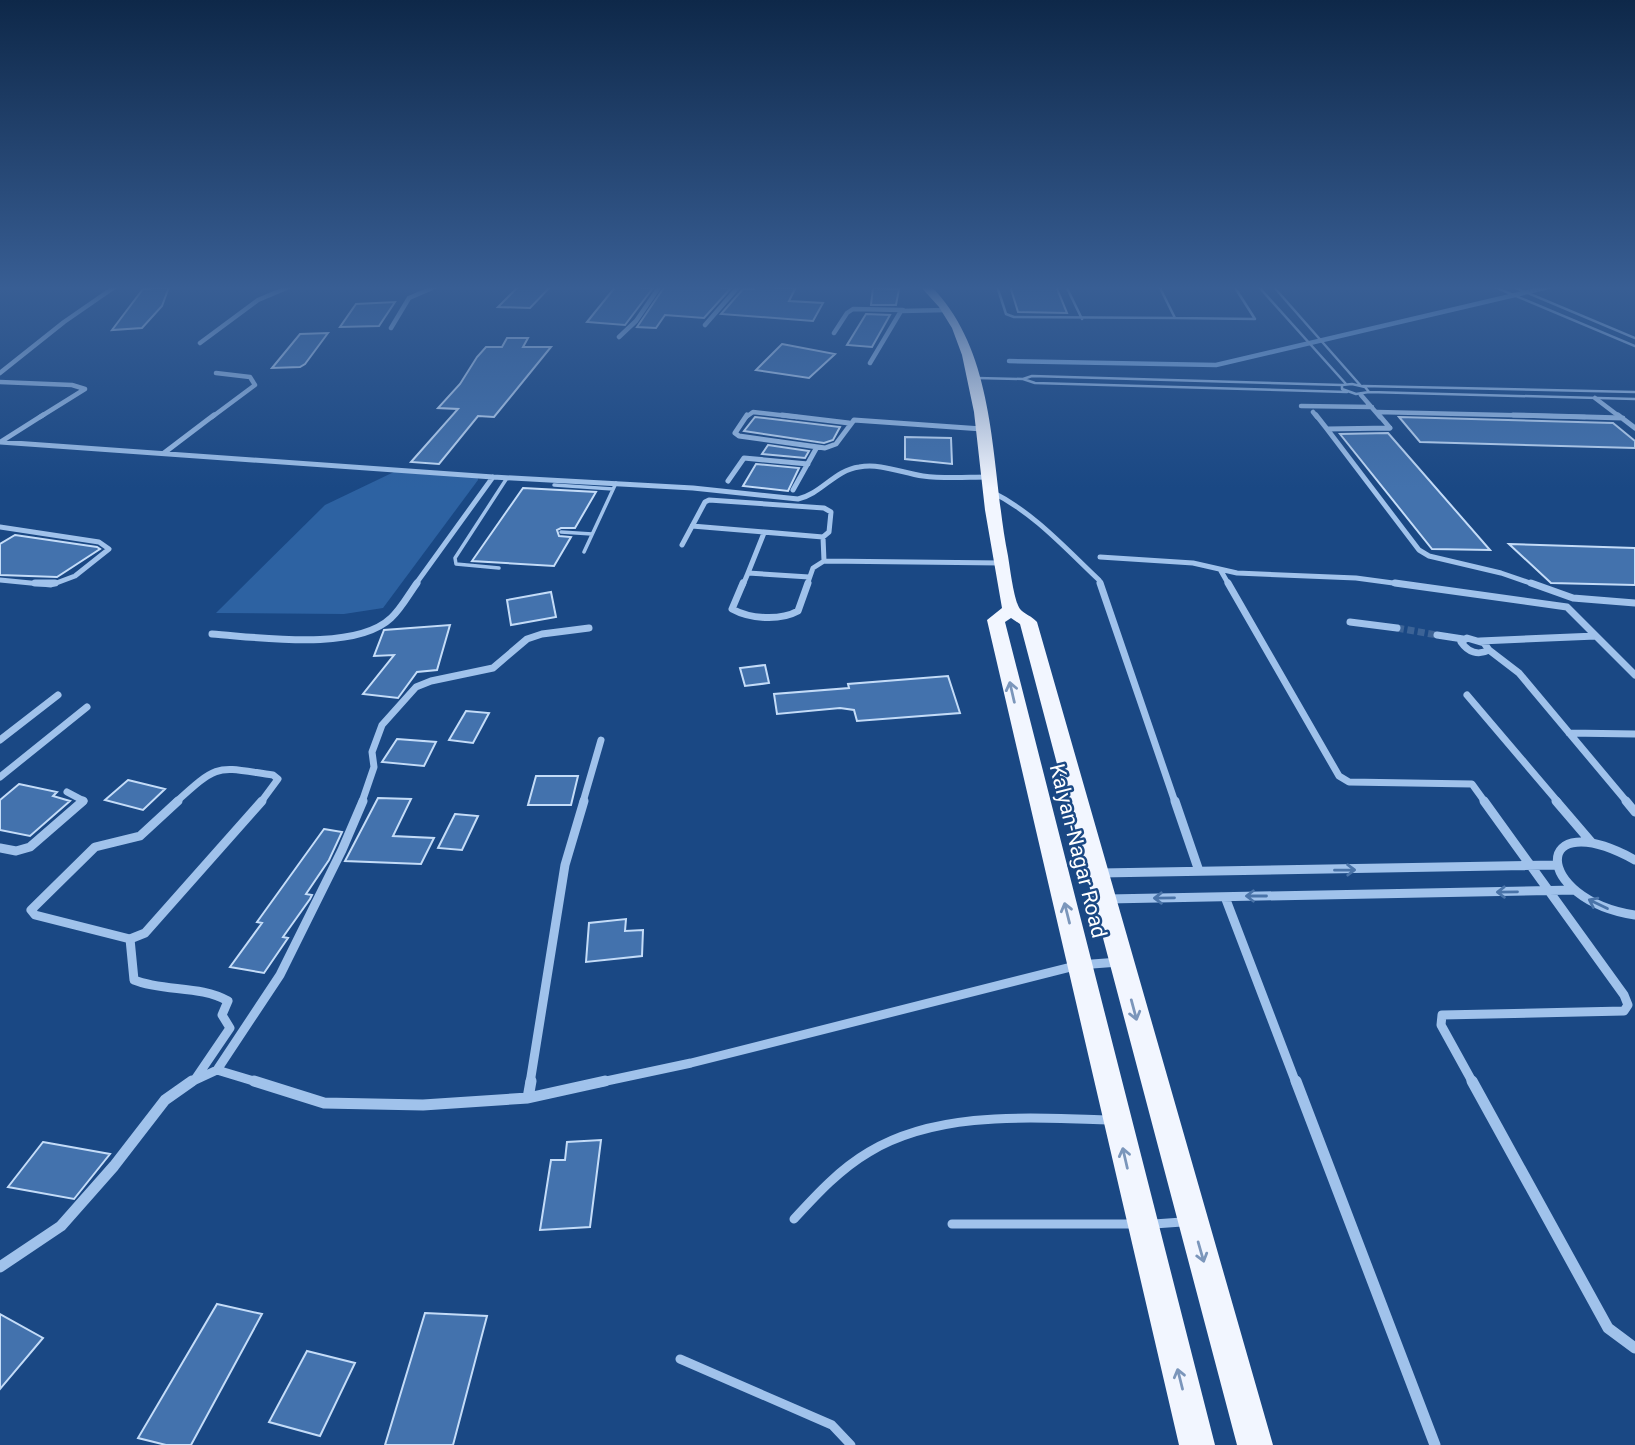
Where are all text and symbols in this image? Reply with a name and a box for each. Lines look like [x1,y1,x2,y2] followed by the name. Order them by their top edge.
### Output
[1005,681,1019,704] one-way arrow
[1045,762,1111,940] street label: Kalyan-Nagar Road
[1333,863,1356,876] one-way arrow
[1495,885,1518,899] one-way arrow
[1245,890,1268,903] one-way arrow
[1153,891,1176,905] one-way arrow
[1588,897,1609,911] one-way arrow
[1060,902,1073,925] one-way arrow
[1128,998,1141,1020] one-way arrow
[1118,1147,1132,1170] one-way arrow
[1196,1241,1209,1263] one-way arrow
[1173,1368,1186,1391] one-way arrow

